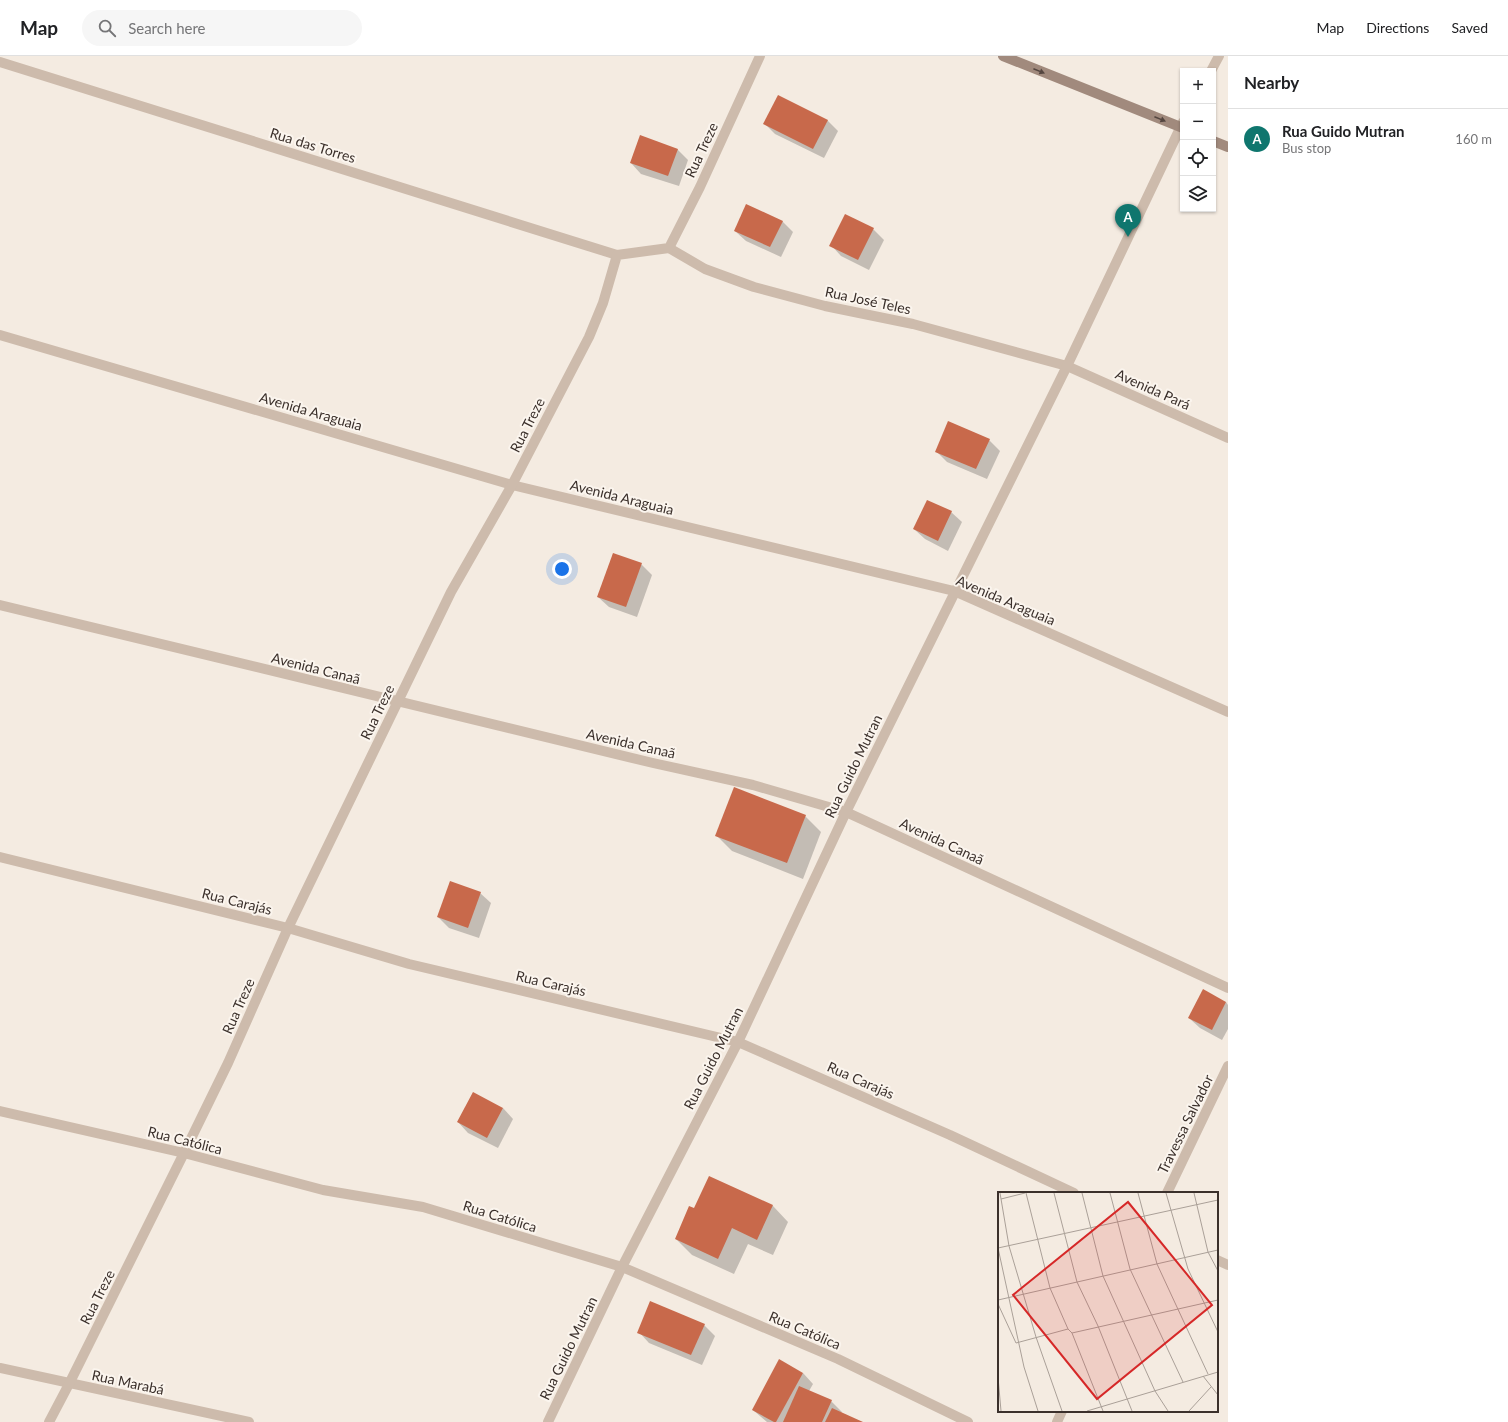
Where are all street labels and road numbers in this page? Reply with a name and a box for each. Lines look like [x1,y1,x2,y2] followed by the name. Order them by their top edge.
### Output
[681,120,721,180] street label: Rua Treze
[268,124,358,166] street label: Rua das Torres
[824,283,912,317] street label: Rua José Teles
[1113,365,1193,413] street label: Avenida Pará
[258,388,364,434] street label: Avenida Araguaia
[506,395,548,455] street label: Rua Treze
[568,476,676,518] street label: Avenida Araguaia
[954,571,1058,629] street label: Avenida Araguaia
[270,649,362,687] street label: Avenida Canaã
[356,682,398,742] street label: Rua Treze
[821,712,885,820] street label: Rua Guido Mutran
[585,724,677,762] street label: Avenida Canaã
[897,814,987,868] street label: Avenida Canaã
[200,884,274,918] street label: Rua Carajás
[514,967,588,999] street label: Rua Carajás
[218,976,258,1036] street label: Rua Treze
[680,1004,746,1112] street label: Rua Guido Mutran
[825,1058,897,1102] street label: Rua Carajás
[1154,1072,1216,1176] street label: Travessa Salvador
[146,1123,224,1157] street label: Rua Católica
[461,1197,539,1235] street label: Rua Católica
[76,1267,118,1327] street label: Rua Treze
[536,1294,600,1402] street label: Rua Guido Mutran
[767,1307,843,1353] street label: Rua Católica
[90,1366,166,1398] street label: Rua Marabá

